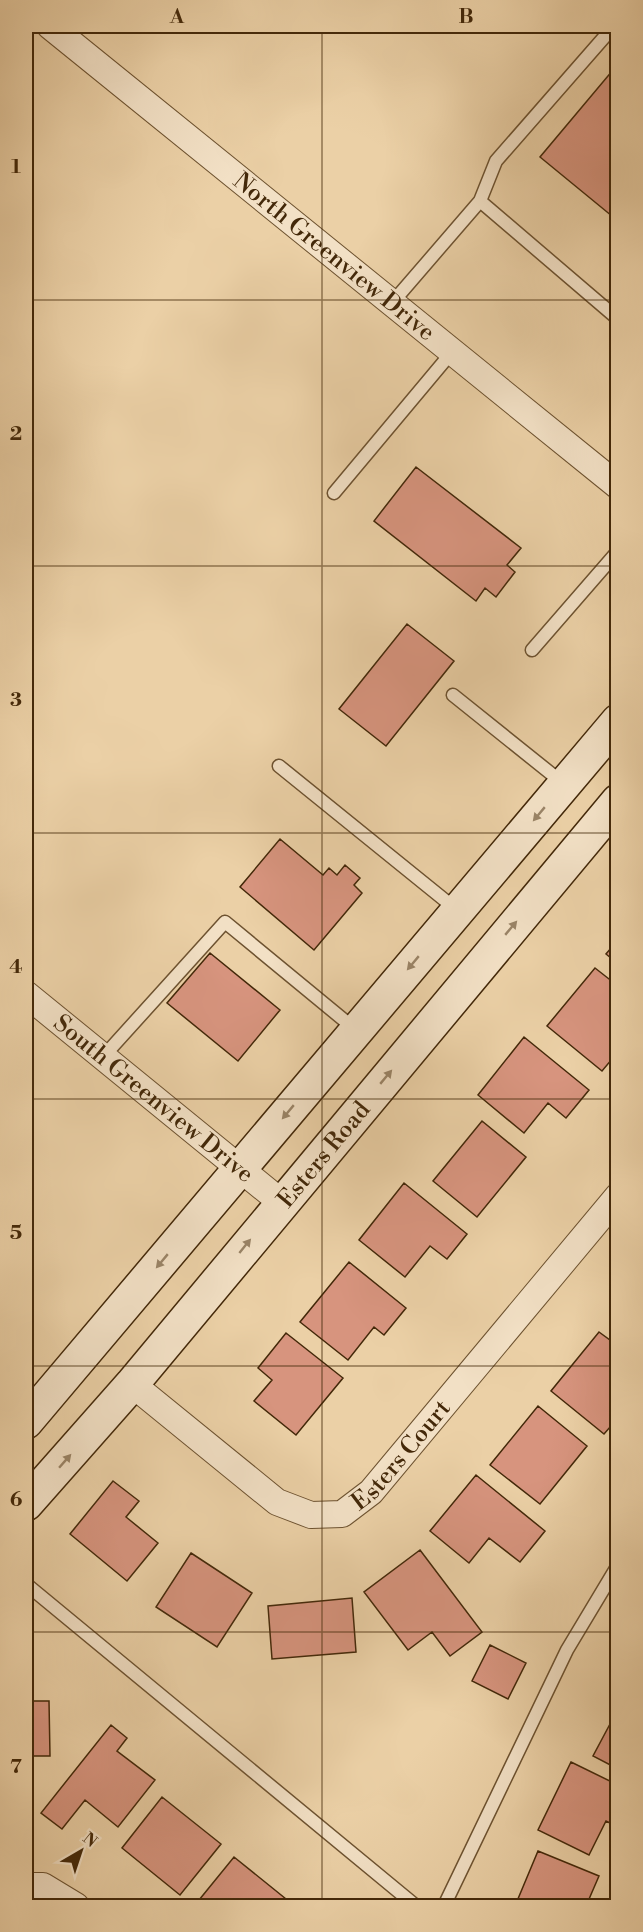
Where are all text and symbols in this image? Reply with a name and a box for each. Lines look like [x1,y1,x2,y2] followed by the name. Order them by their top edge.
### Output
[169,5,185,30] text: A
[458,5,474,30] text: B
[11,155,21,180] text: 1
[227,166,441,348] street label: North Greenview Drive
[10,422,22,447] text: 2
[10,688,22,713] text: 3
[533,806,546,821] one-way arrow
[505,920,518,936] one-way arrow
[9,955,23,980] text: 4
[407,955,420,971] one-way arrow
[47,1008,260,1190] street label: South Greenview Drive
[379,1070,392,1085] one-way arrow
[271,1096,377,1214] street label: Esters Road
[281,1104,294,1120] one-way arrow
[10,1221,22,1246] text: 5
[239,1239,251,1254] one-way arrow
[156,1253,169,1268] one-way arrow
[346,1394,458,1518] street label: Esters Court
[58,1453,72,1468] one-way arrow
[10,1488,23,1513] text: 6
[10,1755,22,1780] text: 7
[51,1821,111,1881] north arrow
[79,1828,101,1852] text: N

